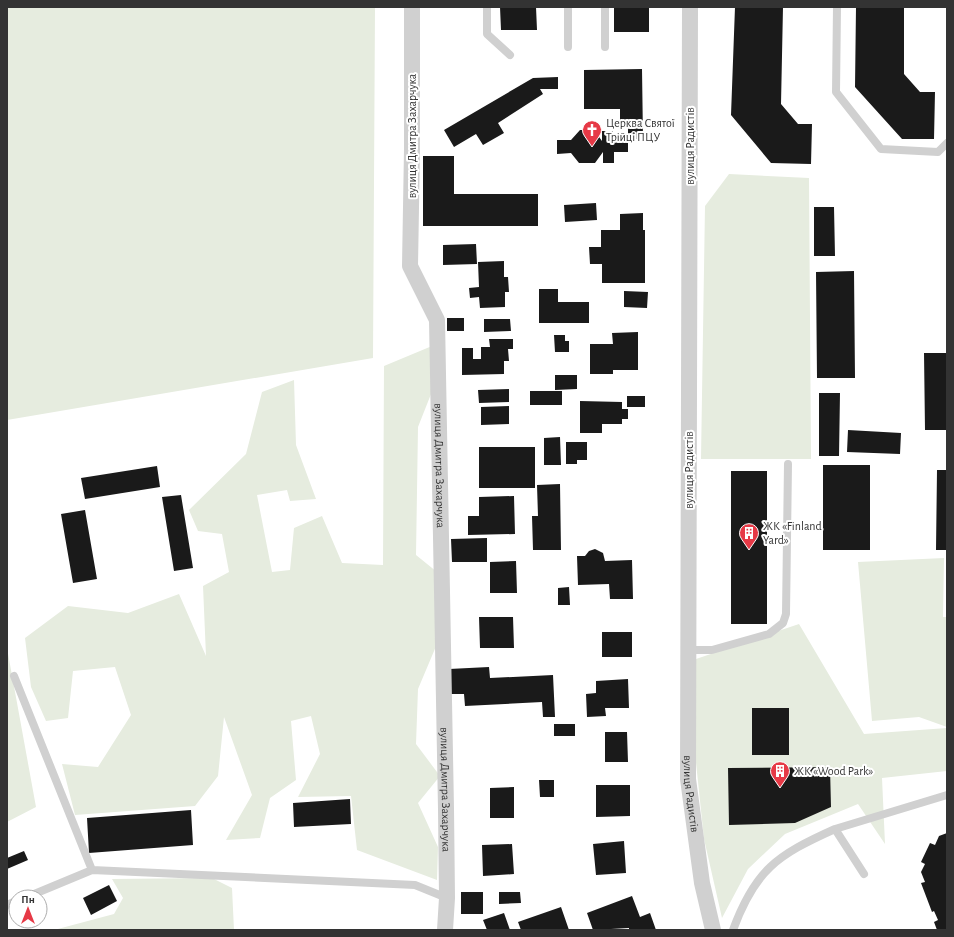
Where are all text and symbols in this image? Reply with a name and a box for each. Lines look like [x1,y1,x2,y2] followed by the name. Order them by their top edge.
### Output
[406,73,419,198] street label: вулиця Дмитра Захарчука
[684,107,697,185] street label: вулиця Радистів
[606,117,675,143] place label: Церква Святої Трійці ПЦУ
[581,119,603,147] church icon: Церква Святої Трійці ПЦУ
[432,403,447,529] street label: вулиця Дмитра Захарчука
[683,431,696,509] street label: вулиця Радистів
[763,520,822,546] place label: ЖК «Finland Yard»
[738,522,760,550] building icon: ЖК «Finland Yard»
[438,727,452,853] street label: вулиця Дмитра Захарчука
[681,755,701,834] street label: вулиця Радистів
[769,760,791,788] building icon: ЖК «Wood Park»
[794,765,874,777] place label: ЖК «Wood Park»
[8,889,48,929] north arrow
[21,894,35,905] text: Пн

